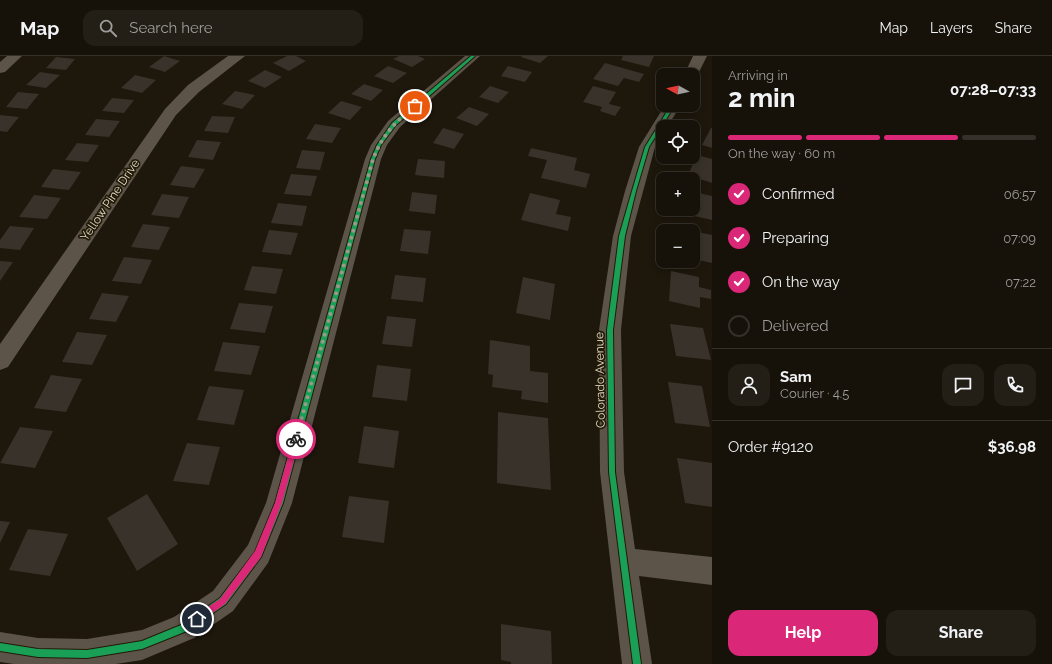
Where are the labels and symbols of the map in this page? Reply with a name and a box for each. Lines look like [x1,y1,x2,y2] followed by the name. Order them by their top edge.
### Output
[656,68,700,112] north arrow
[398,89,432,123] pin
[77,156,143,244] street label: Yellow Pine Drive
[592,332,608,428] street label: Colorado Avenue
[276,419,316,459] courier
[180,602,214,636] pin

